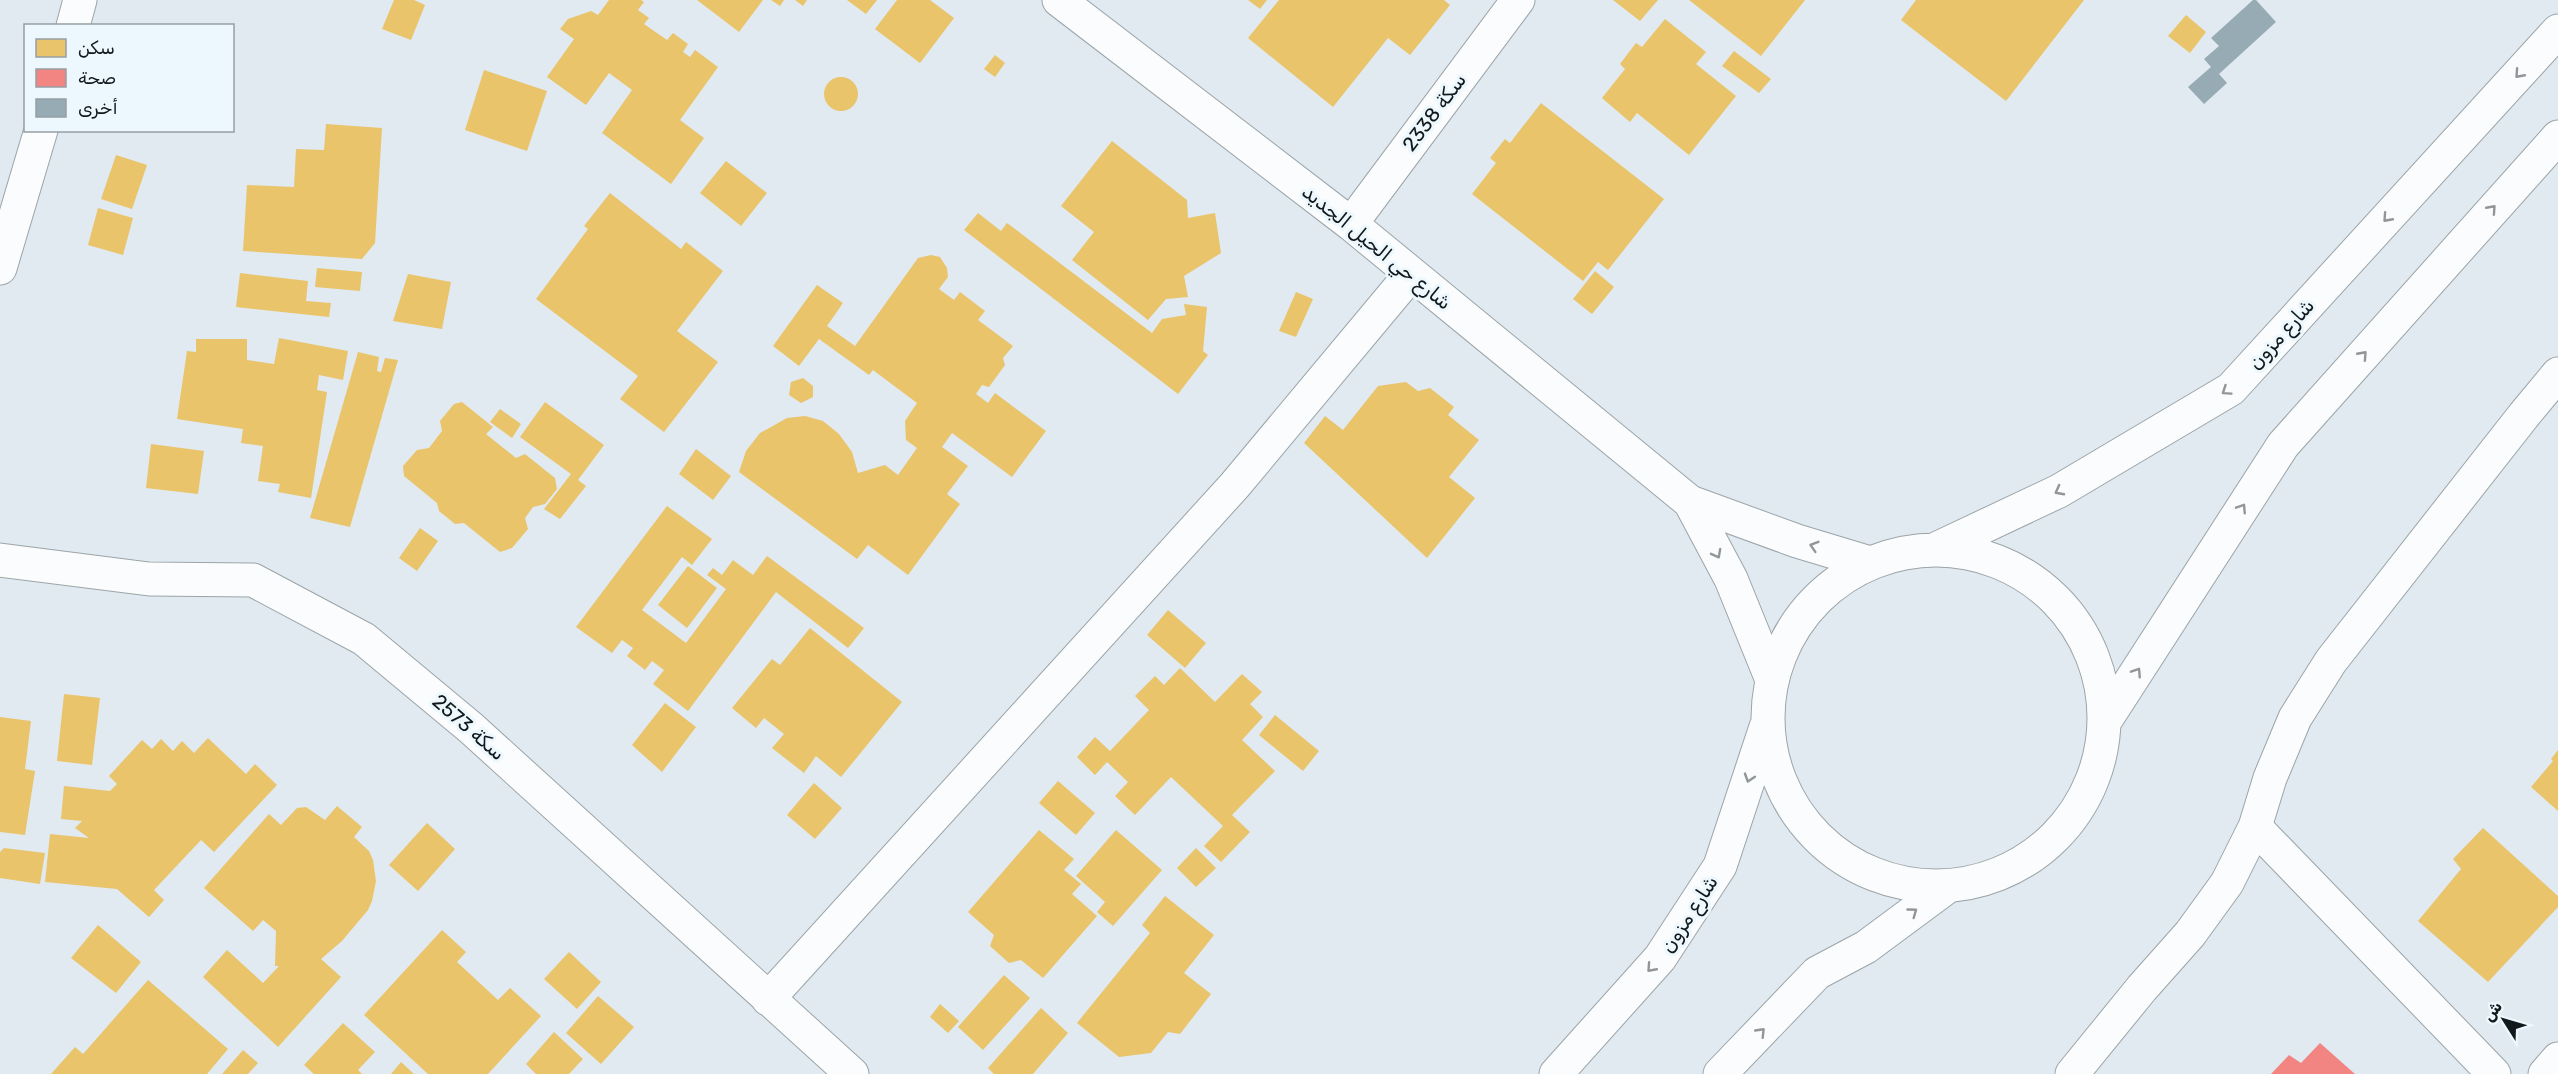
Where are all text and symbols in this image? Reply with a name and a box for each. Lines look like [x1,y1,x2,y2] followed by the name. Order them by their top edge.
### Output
[24,24,234,132] legend
[78,37,115,59] text: سكن
[78,67,116,89] text: صحة
[2515,67,2526,78] one-way arrow
[1397,68,1471,156] street label: سكة 2338
[78,97,118,119] text: أخرى
[1296,179,1457,317] street label: شارع حي الحيل الجديد
[2485,206,2496,216] one-way arrow
[2383,211,2394,222] one-way arrow
[2243,294,2321,376] street label: شارع مزون
[2356,351,2367,362] one-way arrow
[2221,384,2232,395] one-way arrow
[2054,484,2065,495] one-way arrow
[2235,504,2247,514] one-way arrow
[1809,541,1820,553] one-way arrow
[1710,548,1721,558] one-way arrow
[2129,668,2141,678] one-way arrow
[428,689,510,765] street label: سكة 2573
[1744,772,1757,783] one-way arrow
[1655,871,1725,958] street label: شارع مزون
[1906,908,1917,919] one-way arrow
[1647,961,1658,972] one-way arrow
[2474,990,2534,1050] north arrow
[2479,997,2506,1025] text: ش
[1754,1028,1765,1038] one-way arrow

